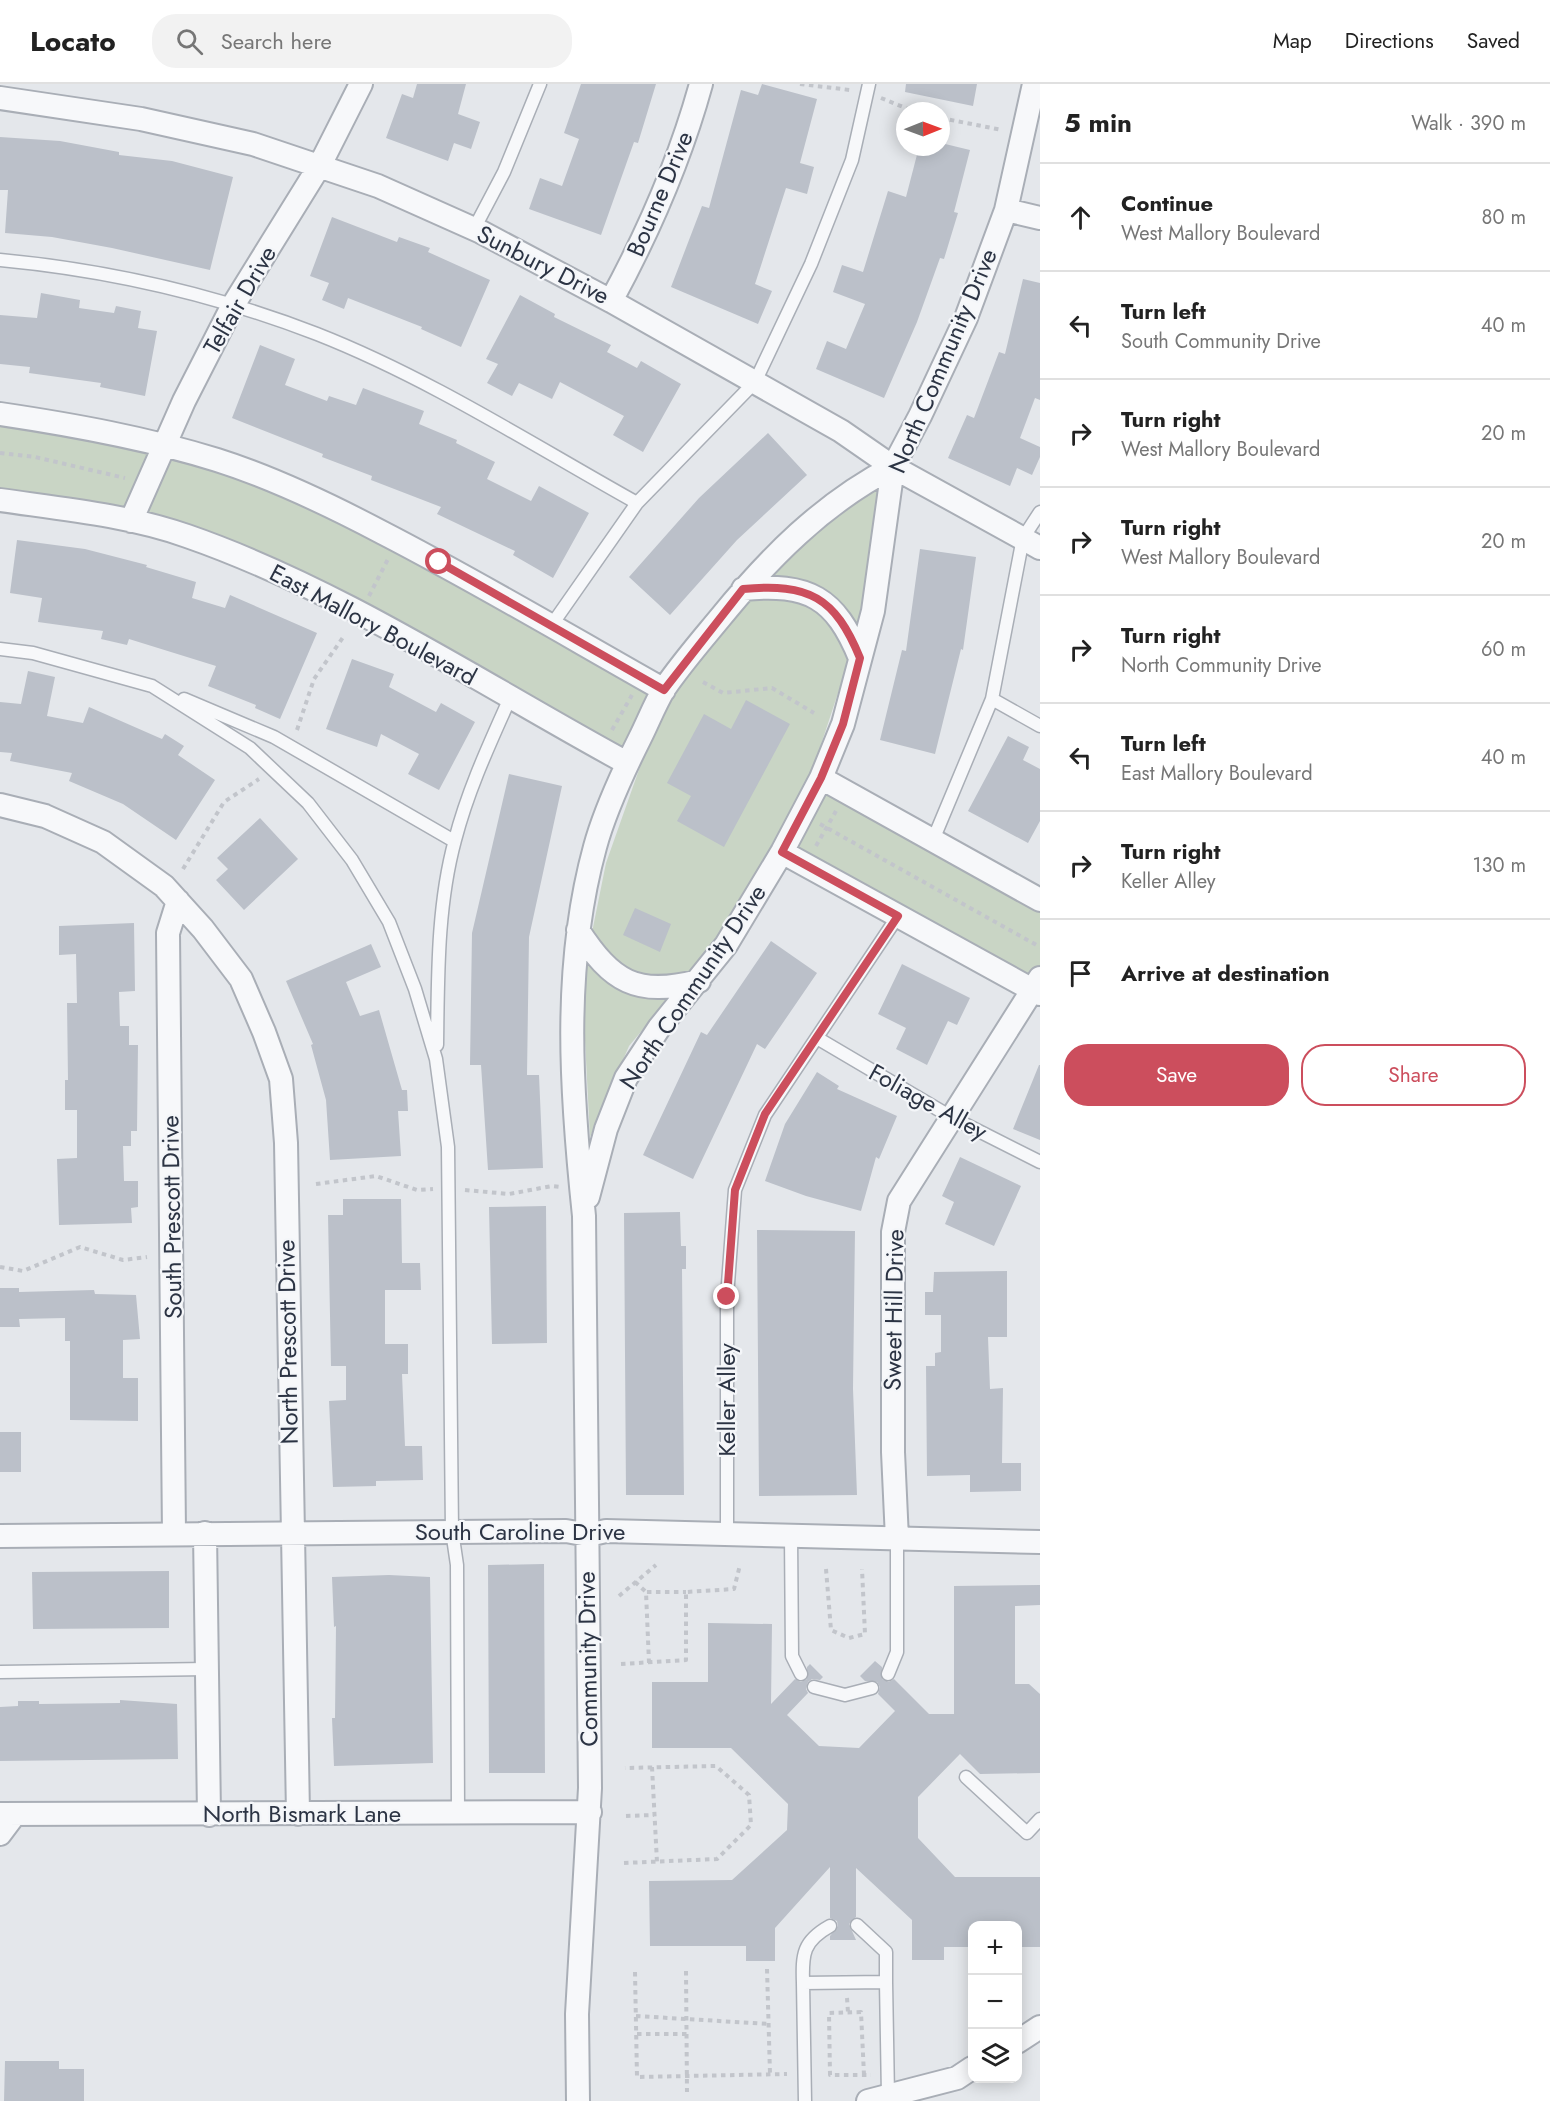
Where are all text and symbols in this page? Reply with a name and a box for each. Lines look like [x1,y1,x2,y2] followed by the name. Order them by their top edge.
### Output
[152,14,572,68] search box
[30,21,116,62] text: Locato
[173,25,206,58] icon: search
[221,25,332,57] text: Search here
[1273,26,1312,56] text: Map
[1345,26,1434,56] text: Directions
[1467,26,1520,56] text: Saved
[896,102,950,156] north arrow
[1064,104,1132,142] text: 5 min
[1411,109,1526,138] text: Walk · 390 m
[617,126,702,262] street label: Bourne Drive
[1121,187,1213,219] text: Continue
[1064,201,1097,234] icon: ahead
[1481,203,1526,232] text: 80 m
[471,216,616,313] street label: Sunbury Drive
[1121,219,1320,248] text: West Mallory Boulevard
[194,239,285,360] street label: Telfair Drive
[879,243,1006,478] street label: North Community Drive
[1121,295,1206,327] text: Turn left
[1064,309,1097,342] icon: left
[1481,311,1526,340] text: 40 m
[1121,327,1321,356] text: South Community Drive
[1121,403,1221,435] text: Turn right
[1064,417,1097,450] icon: right
[1481,419,1526,448] text: 20 m
[1121,435,1320,464] text: West Mallory Boulevard
[1121,511,1221,543] text: Turn right
[1064,525,1097,558] icon: right
[1481,527,1526,556] text: 20 m
[1121,543,1320,572] text: West Mallory Boulevard
[425,548,451,574] route start
[264,555,483,694] street label: East Mallory Boulevard
[1121,619,1221,651] text: Turn right
[1064,633,1097,666] icon: right
[1481,635,1526,664] text: 60 m
[1121,651,1322,680] text: North Community Drive
[1121,727,1206,759] text: Turn left
[1064,741,1097,774] icon: left
[1481,743,1526,772] text: 40 m
[1121,759,1313,788] text: East Mallory Boulevard
[1121,835,1221,867] text: Turn right
[1064,849,1097,882] icon: right
[1472,851,1526,880] text: 130 m
[1121,867,1216,896] text: Keller Alley
[611,877,774,1096] street label: North Community Drive
[1064,957,1097,990] icon: arrive
[1121,957,1330,989] text: Arrive at destination
[1064,1044,1289,1106] button: Save
[1301,1044,1526,1106] button: Share
[863,1055,994,1149] street label: Foliage Alley
[152,1115,191,1319] street label: South Prescott Drive
[875,1229,912,1391] street label: Sweet Hill Drive
[268,1239,307,1445] street label: North Prescott Drive
[713,1283,739,1309] route end
[709,1343,744,1457] street label: Keller Alley
[415,1514,625,1549] street label: South Caroline Drive
[568,1571,607,1747] street label: Community Drive
[203,1796,401,1831] street label: North Bismark Lane
[968,1921,1022,2083] map controls
[968,1921,1022,1975] button: +
[968,1975,1022,2029] button: −
[968,2029,1022,2083] button: layers

